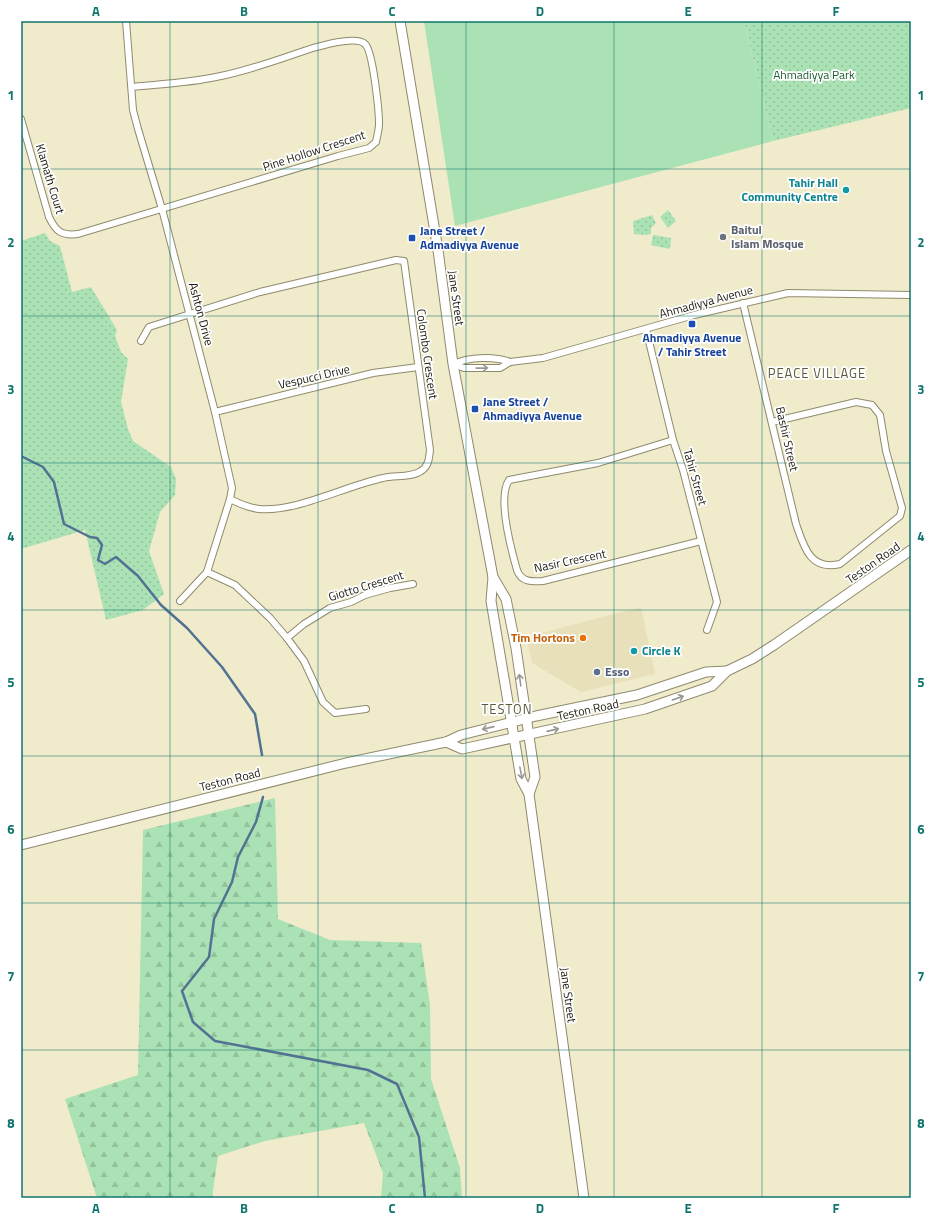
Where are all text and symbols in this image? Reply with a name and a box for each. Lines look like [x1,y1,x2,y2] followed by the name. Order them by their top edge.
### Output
[92,1,100,21] text: A
[240,1,248,21] text: B
[388,1,396,21] text: C
[536,1,544,21] text: D
[684,1,692,21] text: E
[833,1,840,21] text: F
[773,65,855,84] park label: Ahmadiyya Park
[7,85,15,105] text: 1
[917,85,925,105] text: 1
[260,125,368,176] street label: Pine Hollow Crescent
[31,141,70,217] street label: Klamath Court
[742,173,838,206] place label: Tahir Hall Community Centre
[841,185,851,195] marker: Tahir Hall Community Centre
[731,220,804,253] place label: Baitul Islam Mosque
[420,221,519,254] place label: Jane Street / Admadiyya Avenue
[7,232,15,252] text: 2
[718,232,728,242] marker: Baitul Islam Mosque
[917,232,925,252] text: 2
[407,233,417,243] marker: Jane Street / Admadiyya Avenue
[443,269,470,328] street label: Jane Street
[184,280,219,348] street label: Ashton Drive
[657,280,755,323] street label: Ahmadiyya Avenue
[412,307,443,401] street label: Colombo Crescent
[687,319,697,329] marker: Ahmadiyya Avenue / Tahir Street
[643,328,741,361] place label: Ahmadiyya Avenue / Tahir Street
[276,359,352,394] street label: Vespucci Drive
[768,363,866,383] district label: PEACE VILLAGE
[475,364,488,372] one-way arrow
[7,379,15,399] text: 3
[917,379,925,399] text: 3
[483,392,582,425] place label: Jane Street / Ahmadiyya Avenue
[470,404,480,414] marker: Jane Street / Ahmadiyya Avenue
[771,405,804,474] street label: Bashir Street
[678,446,713,508] street label: Tahir Street
[7,526,15,546] text: 4
[917,526,925,546] text: 4
[842,537,904,588] street label: Teston Road
[532,543,608,577] street label: Nasir Crescent
[326,565,407,606] street label: Giotto Crescent
[511,628,575,647] place label: Tim Hortons
[578,633,588,643] marker: Tim Hortons
[642,641,681,660] place label: Circle K
[629,646,639,656] marker: Circle K
[605,662,629,681] place label: Esso
[592,667,602,677] marker: Esso
[7,672,15,692] text: 5
[917,672,925,692] text: 5
[517,674,524,687] one-way arrow
[672,693,684,701] one-way arrow
[555,694,620,725] street label: Teston Road
[482,699,532,719] district label: TESTON
[482,725,495,733] one-way arrow
[546,725,559,733] one-way arrow
[197,763,262,796] street label: Teston Road
[517,766,525,779] one-way arrow
[7,819,15,839] text: 6
[917,819,925,839] text: 6
[7,966,15,986] text: 7
[555,966,582,1025] street label: Jane Street
[917,966,925,986] text: 7
[7,1113,15,1133] text: 8
[917,1113,925,1133] text: 8
[92,1198,100,1218] text: A
[240,1198,248,1218] text: B
[388,1198,396,1218] text: C
[536,1198,544,1218] text: D
[684,1198,692,1218] text: E
[833,1198,840,1218] text: F

